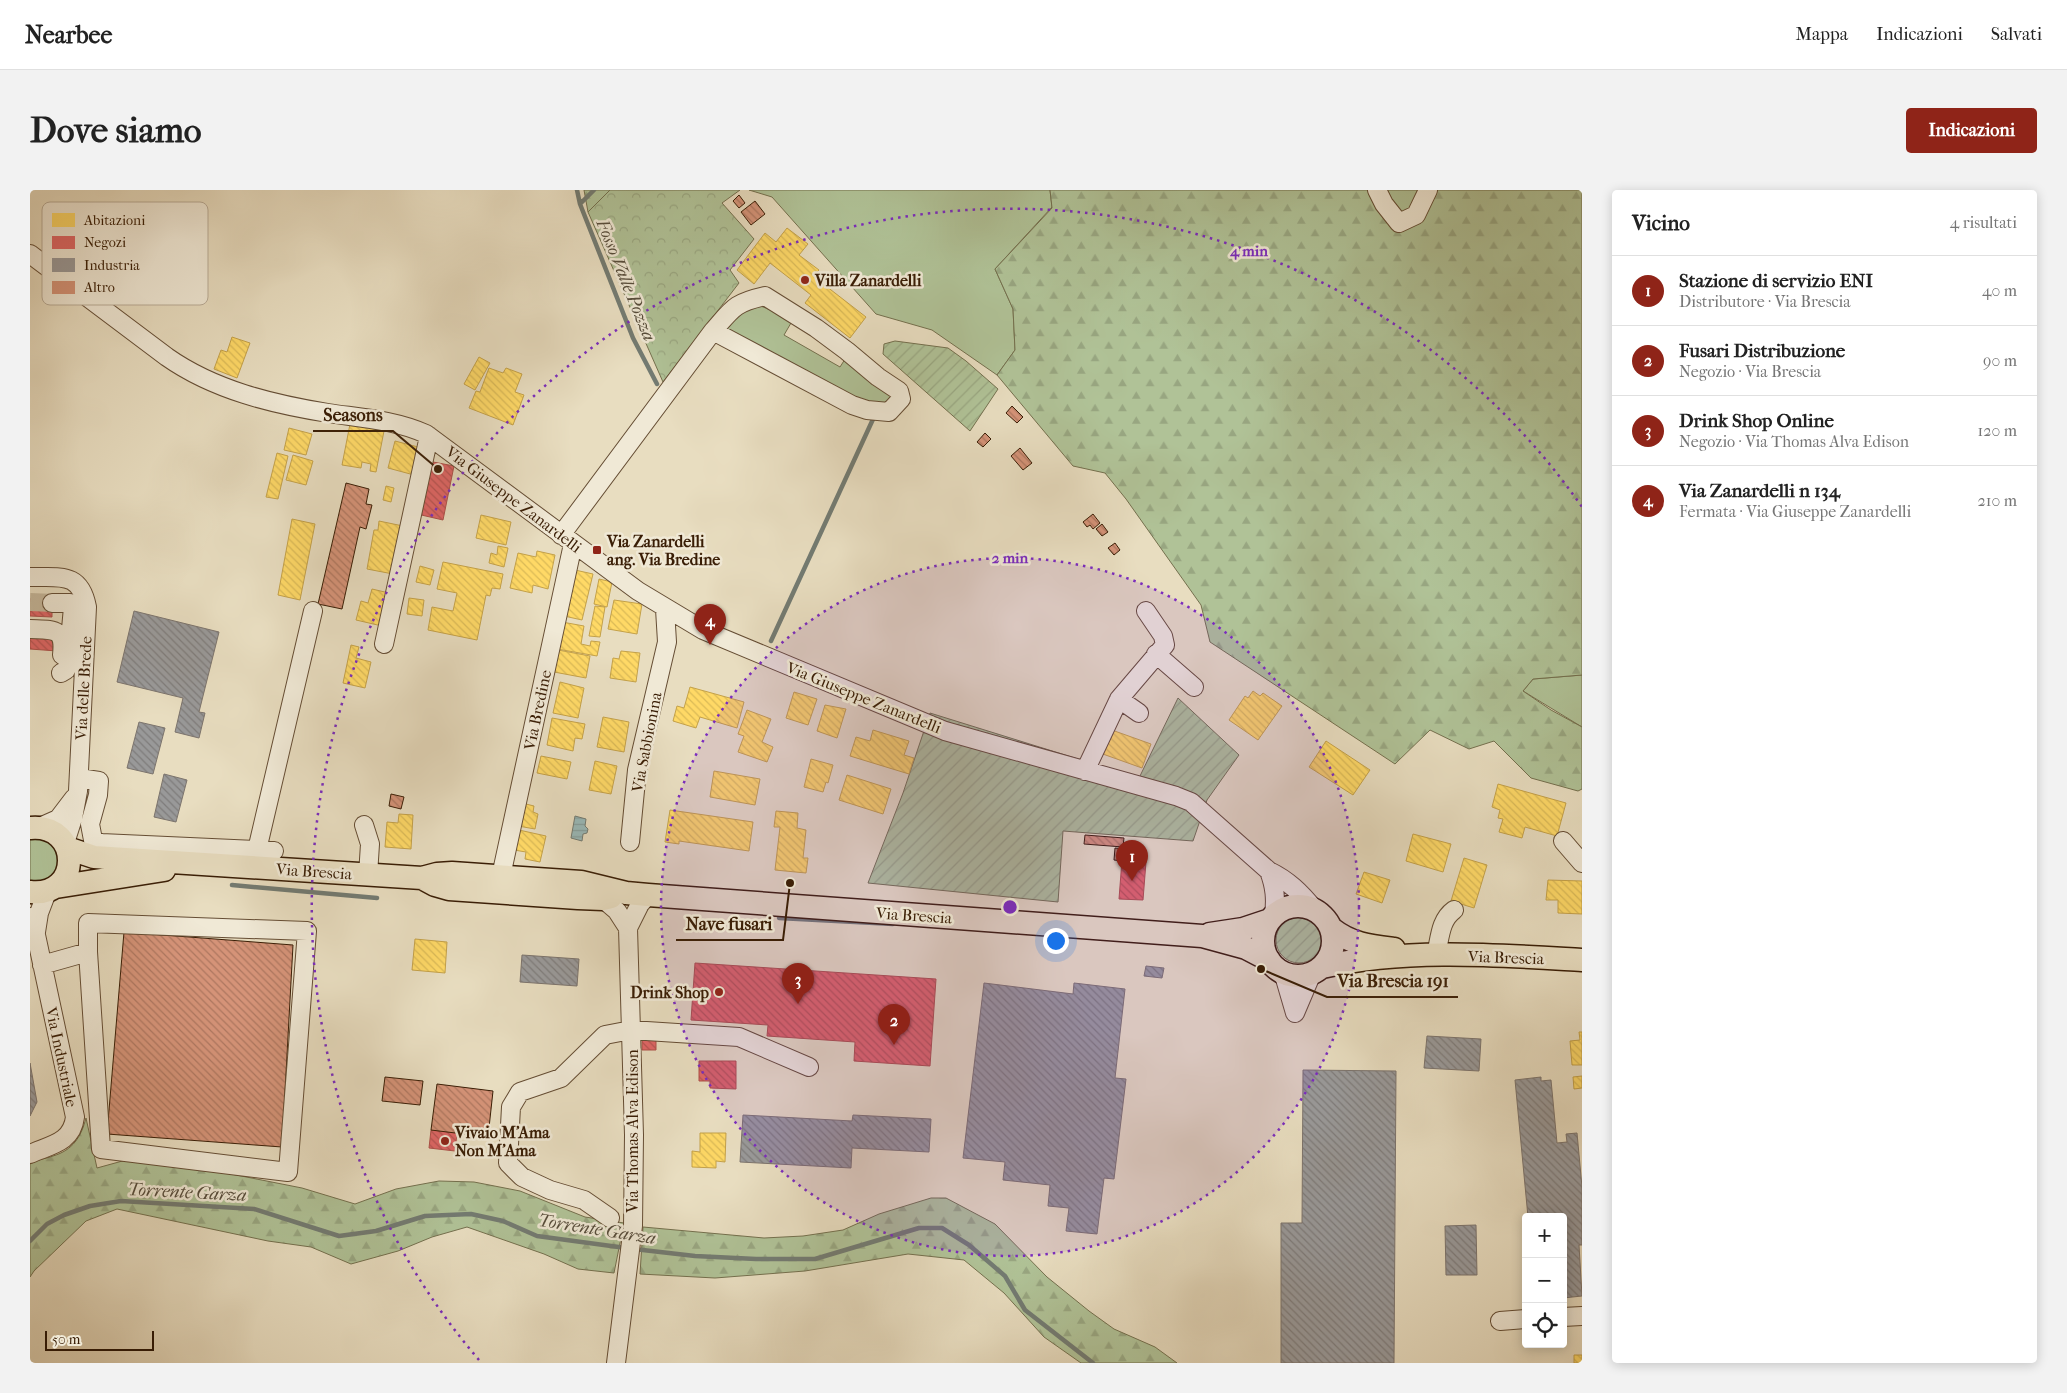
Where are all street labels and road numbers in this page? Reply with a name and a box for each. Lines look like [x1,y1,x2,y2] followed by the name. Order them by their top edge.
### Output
[441,442,586,557] street label: Via Giuseppe Zanardelli
[71,635,96,742] street label: Via delle Brede
[783,657,944,737] street label: Via Giuseppe Zanardelli
[520,668,555,753] street label: Via Bredine
[627,690,666,795] street label: Via Sabbionina
[274,859,353,884] street label: Via Brescia
[874,903,953,928] street label: Via Brescia
[1467,947,1545,968] street label: Via Brescia
[41,1004,81,1109] street label: Via Industriale
[623,1048,642,1214] street label: Via Thomas Alva Edison

